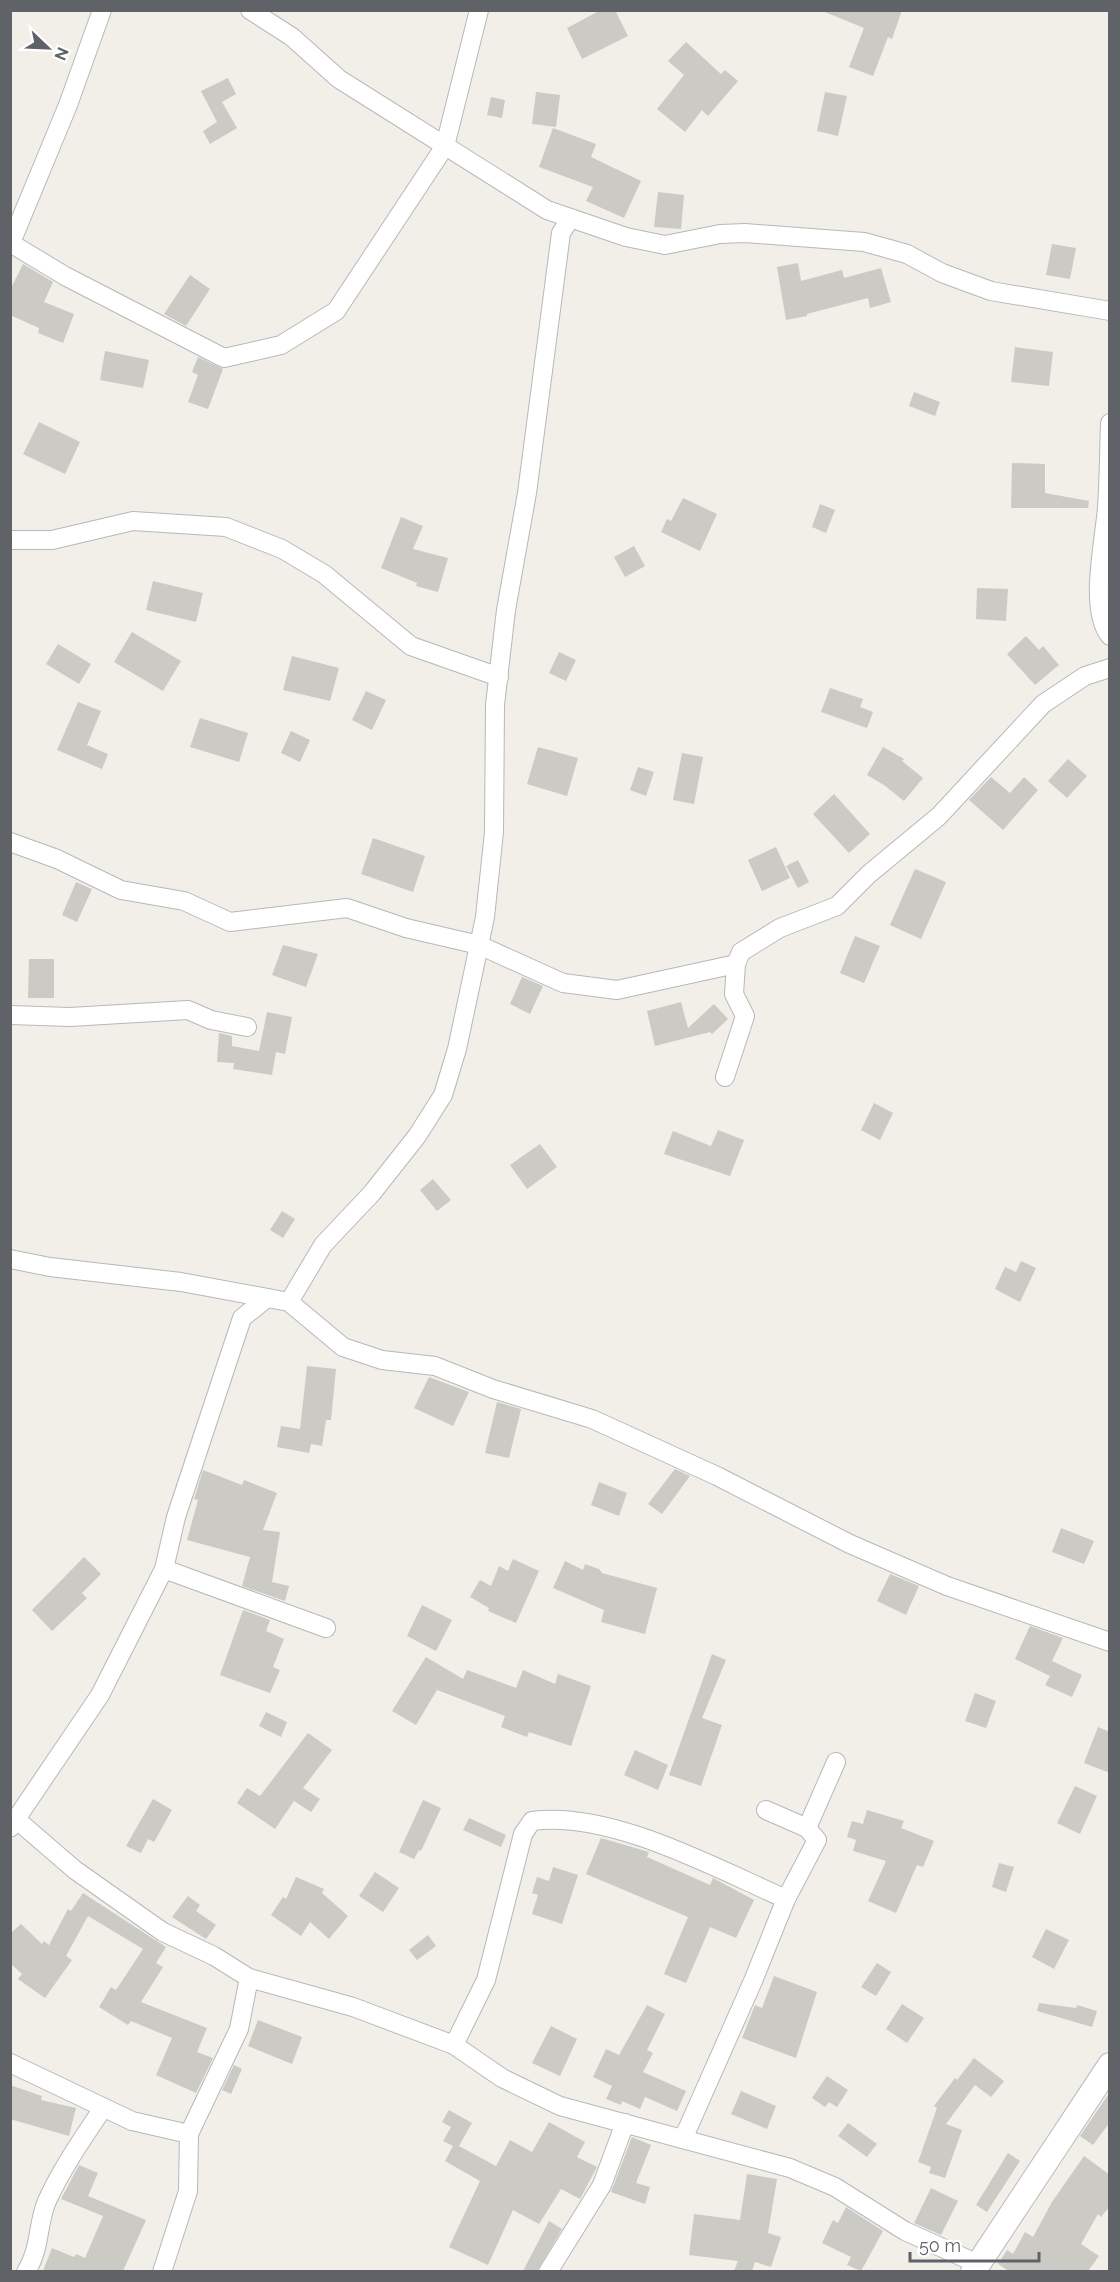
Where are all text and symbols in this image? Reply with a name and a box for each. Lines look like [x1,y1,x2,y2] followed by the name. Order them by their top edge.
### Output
[18,18,78,78] north arrow
[50,44,72,63] text: N
[910,2225,1039,2263] scale bar
[919,2235,961,2256] text: 50 m

